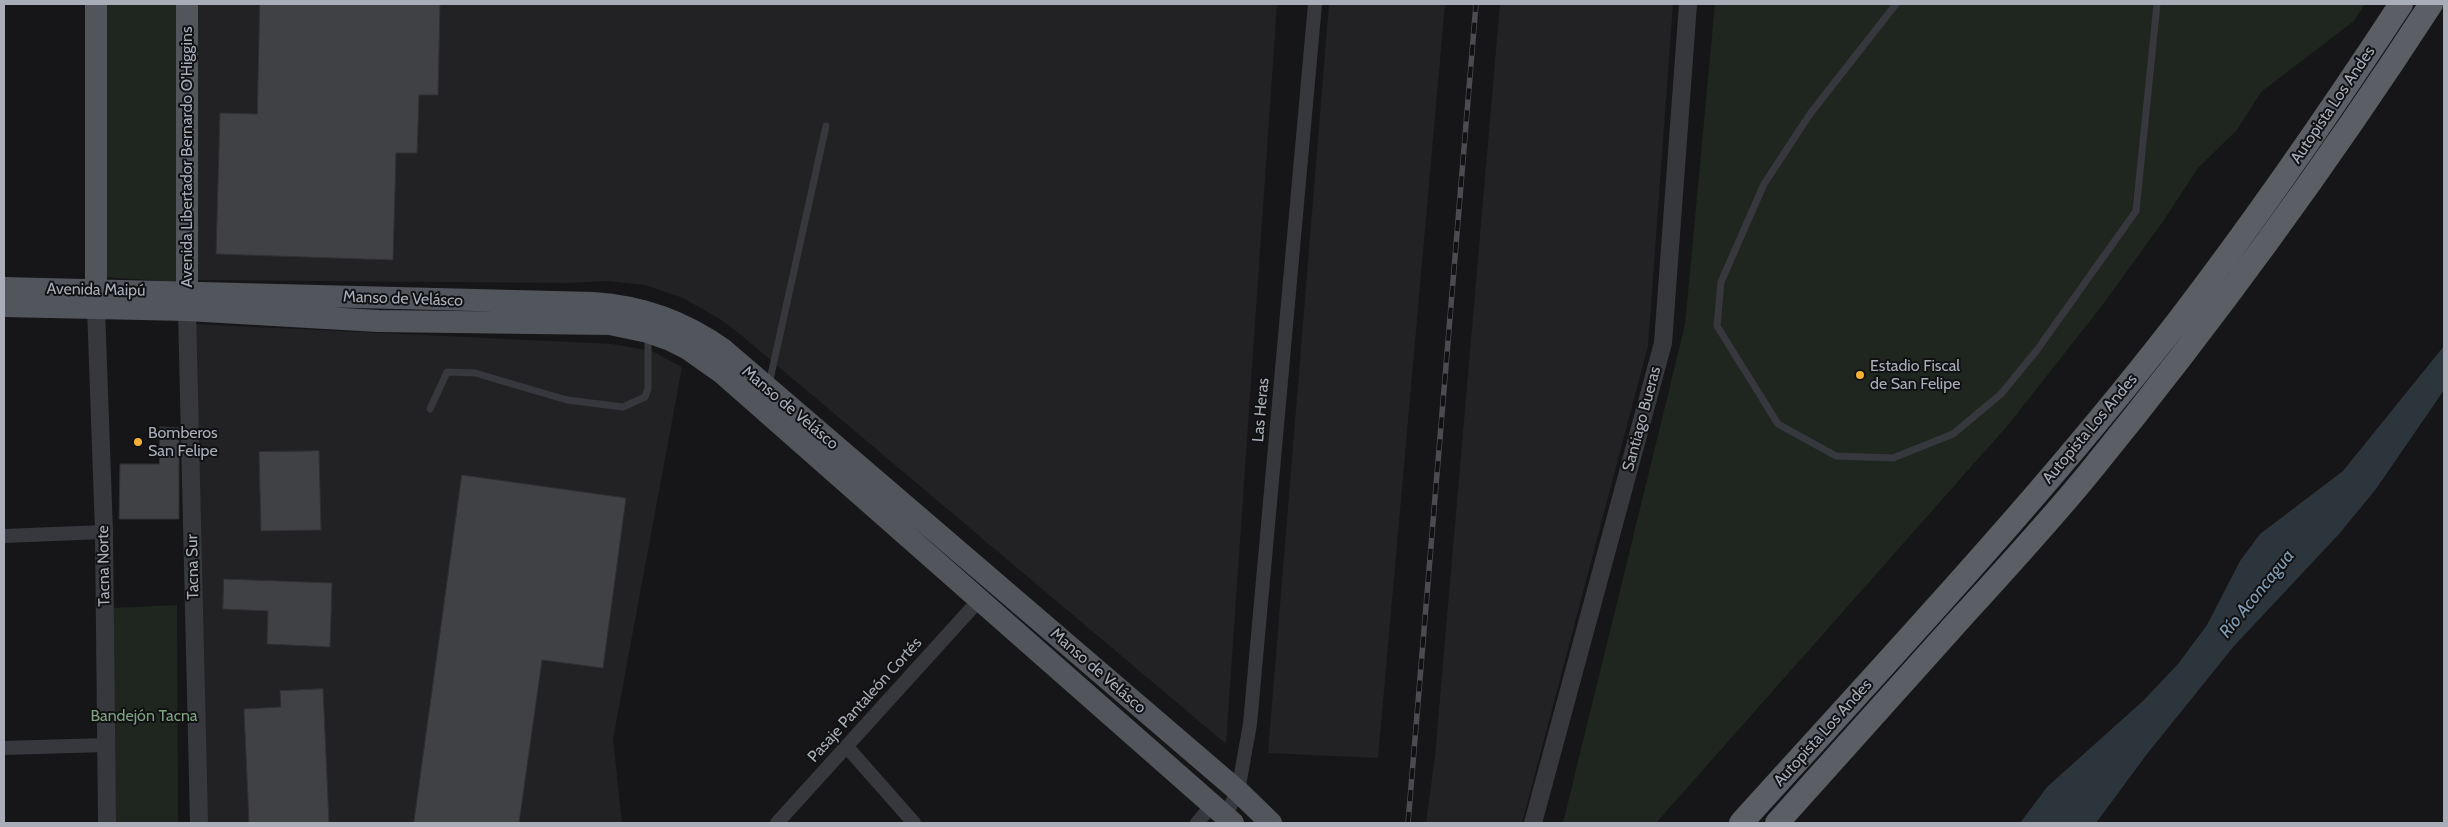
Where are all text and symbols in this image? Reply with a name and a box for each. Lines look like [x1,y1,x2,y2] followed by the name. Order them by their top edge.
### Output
[177,26,197,288] street label: Avenida Libertador Bernardo O'Higgins
[2287,43,2379,167] street label: Autopista Los Andes
[46,280,146,300] street label: Avenida Maipú
[343,287,463,311] street label: Manso de Velásco
[1870,356,1960,394] place label: Estadio Fiscal de San Felipe
[738,362,842,454] street label: Manso de Velásco
[1619,364,1665,474] street label: Santiago Bueras
[1854,369,1866,381] marker: Estadio Fiscal de San Felipe
[2039,370,2141,488] street label: Autopista Los Andes
[1249,377,1273,443] street label: Las Heras
[148,423,218,461] place label: Bomberos San Felipe
[132,436,144,448] marker: Bomberos San Felipe
[94,525,114,607] street label: Tacna Norte
[183,534,203,600] street label: Tacna Sur
[2215,546,2299,642] water label: Río Aconcagua
[1046,624,1150,718] street label: Manso de Velásco
[804,634,926,766] street label: Pasaje Pantaleón Cortés
[1770,676,1876,790] street label: Autopista Los Andes
[90,706,198,726] park label: Bandejón Tacna

